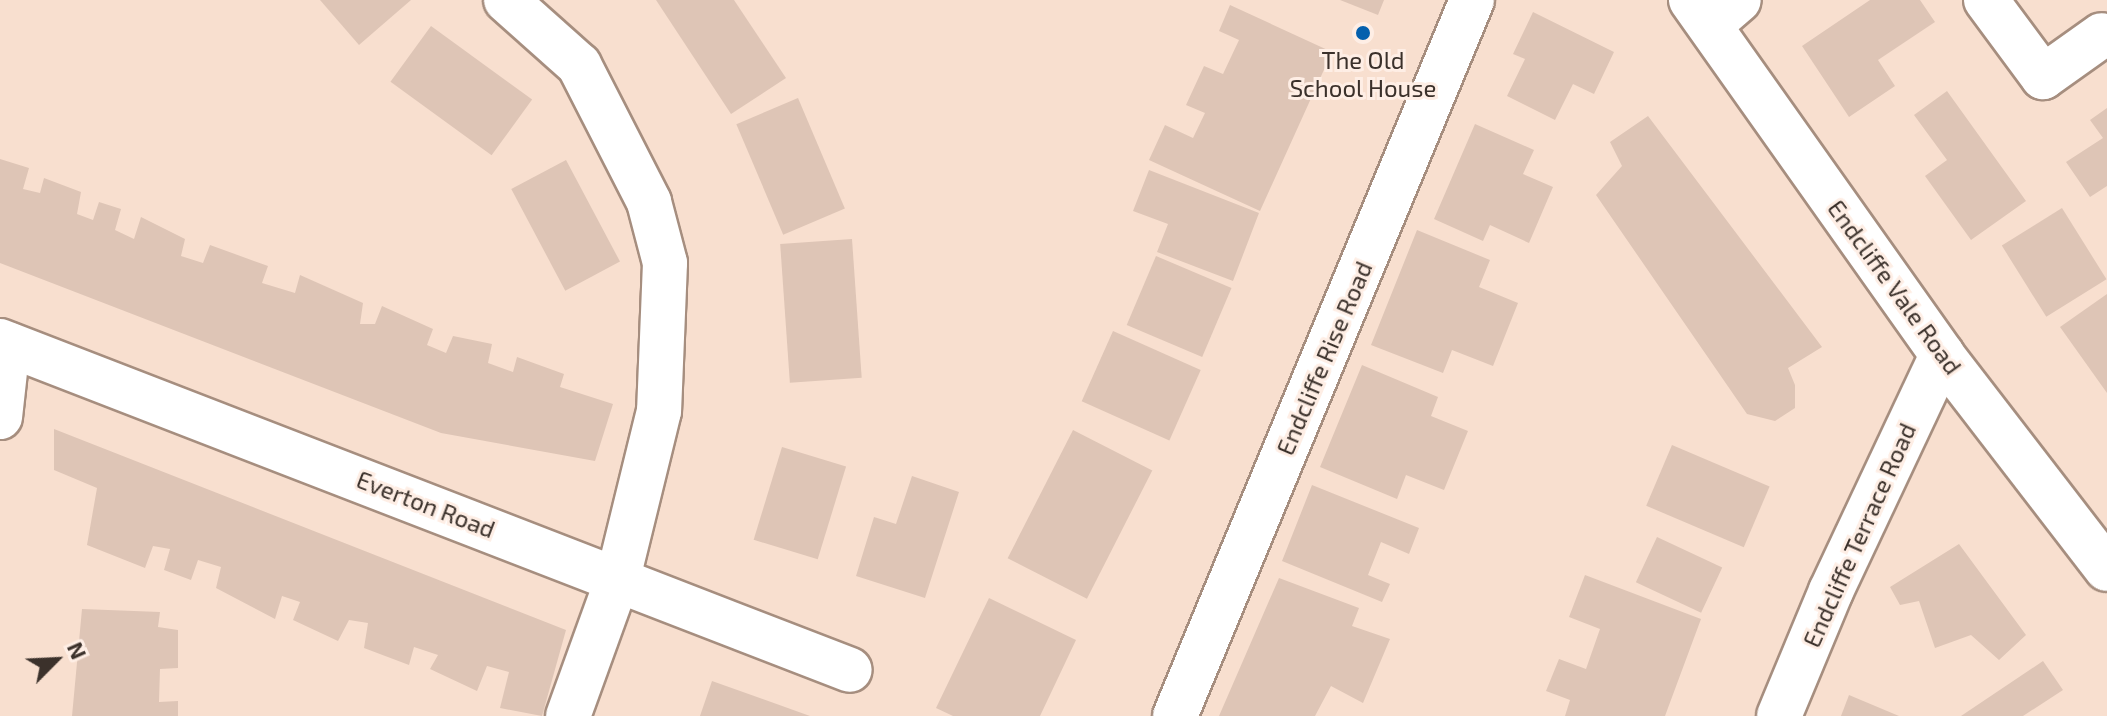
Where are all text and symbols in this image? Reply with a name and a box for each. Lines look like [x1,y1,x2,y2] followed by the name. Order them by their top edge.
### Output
[1354,24,1372,42] marker: The Old School House
[1289,46,1437,102] place label: The Old School House
[1822,194,1968,380] street label: Endcliffe Vale Road
[1270,257,1378,459] street label: Endcliffe Rise Road
[1796,418,1922,652] street label: Endcliffe Terrace Road
[353,464,499,544] street label: Everton Road
[16,620,96,700] north arrow
[63,638,93,663] text: N

